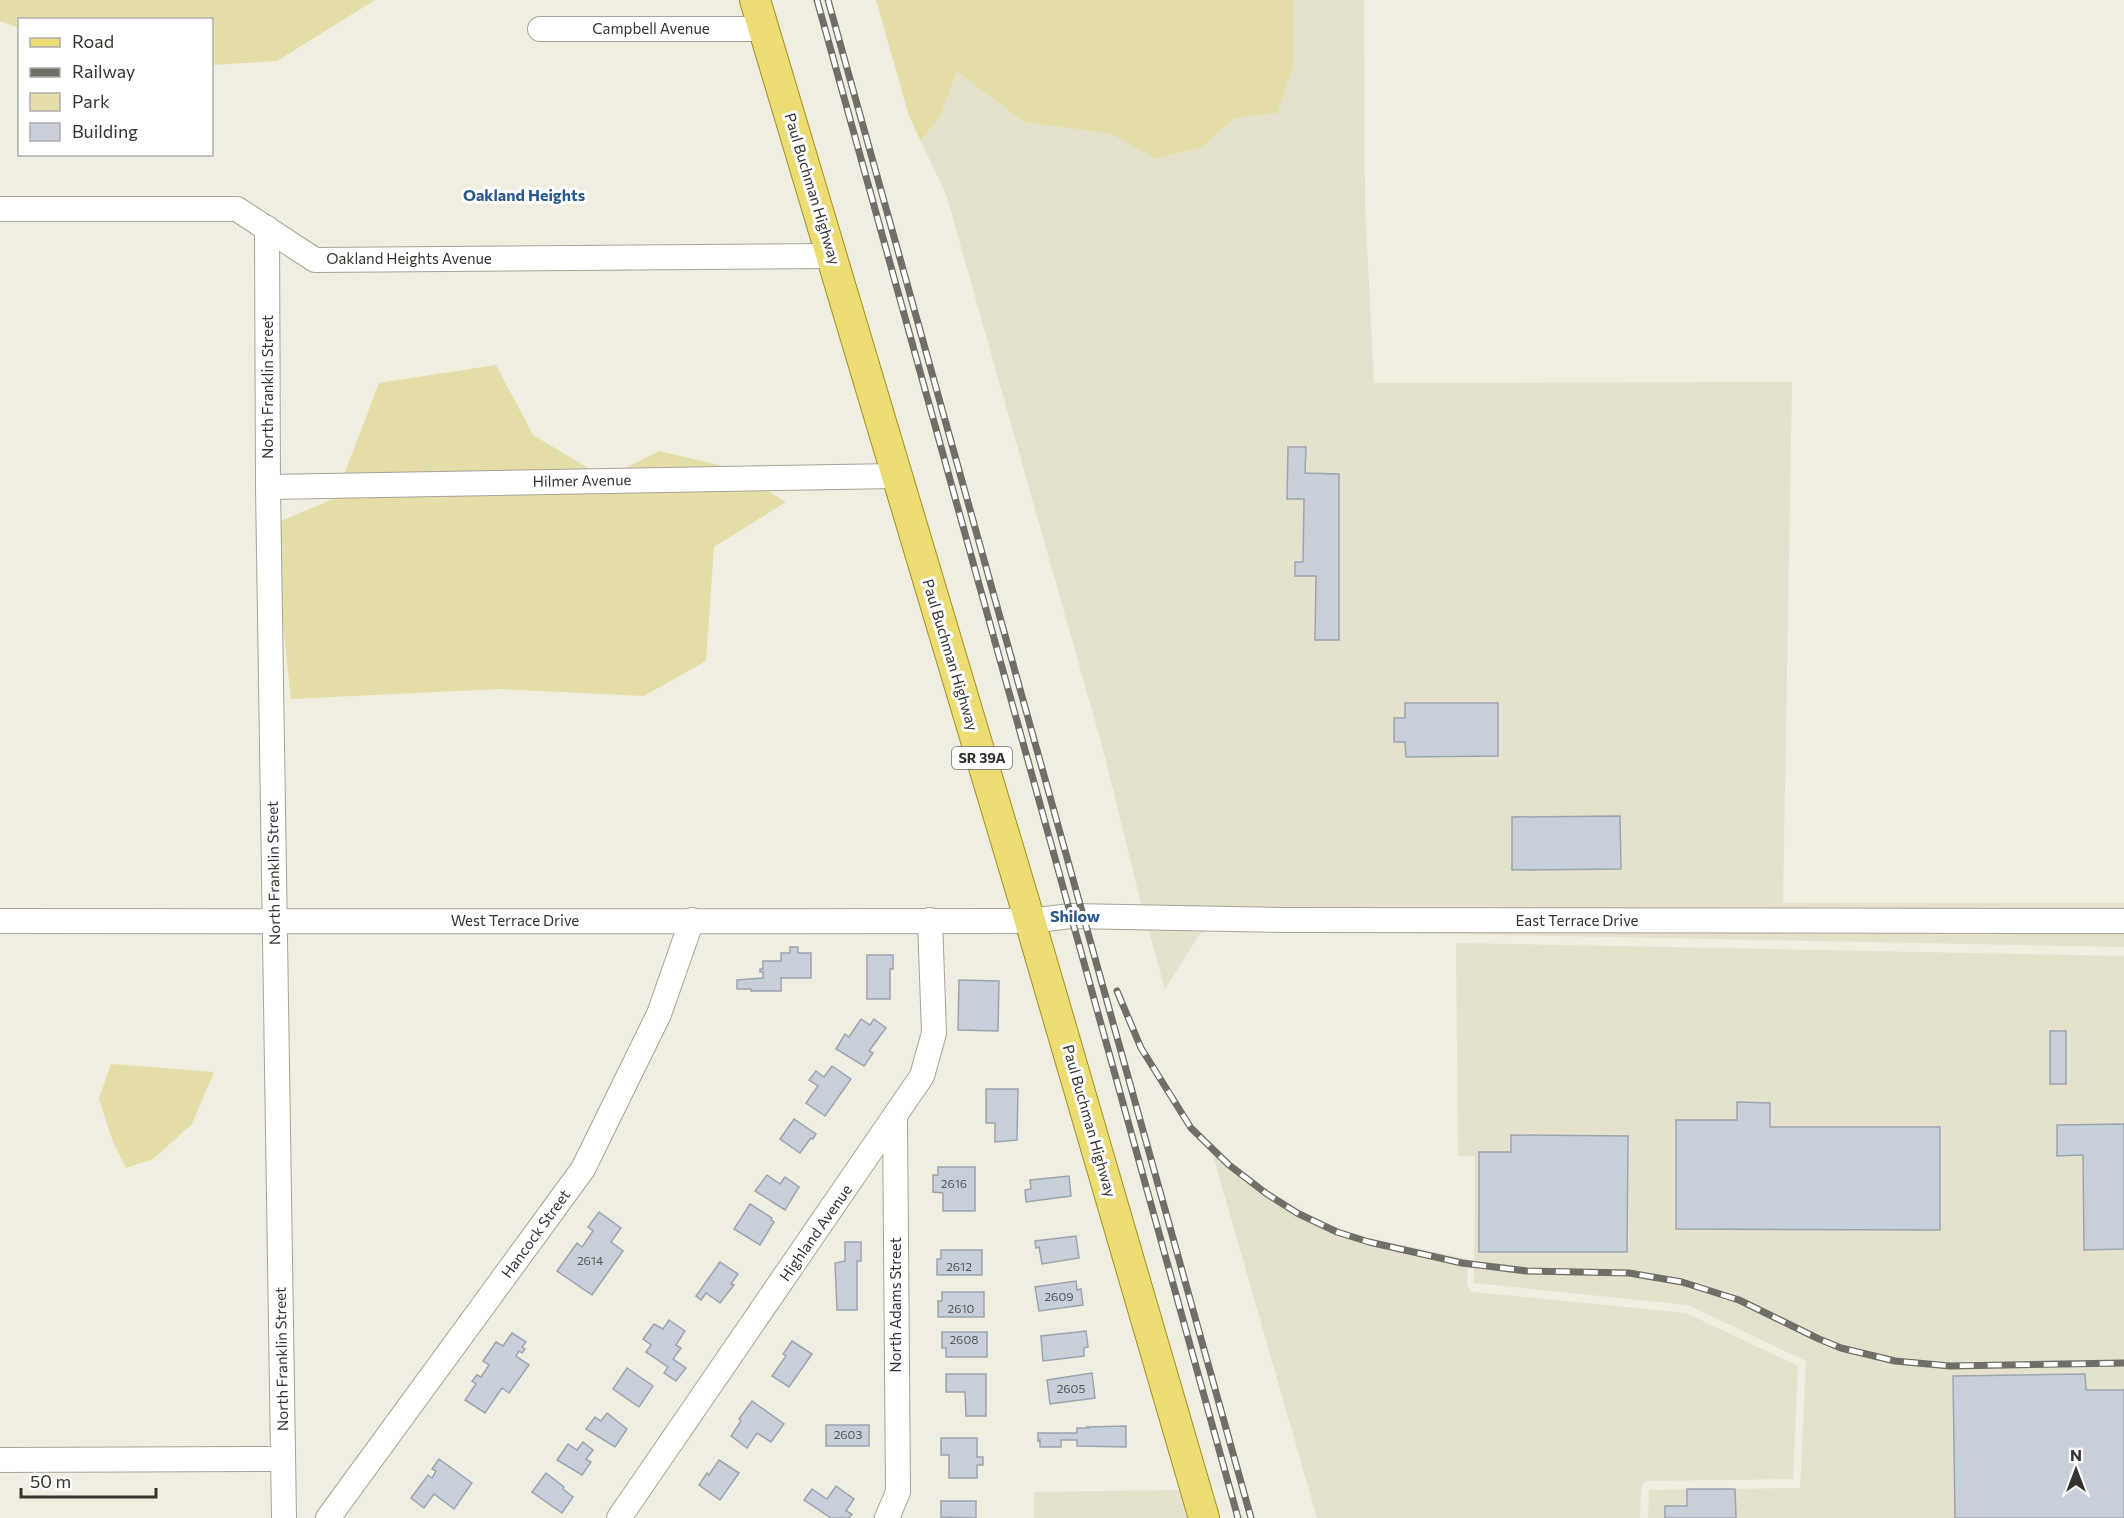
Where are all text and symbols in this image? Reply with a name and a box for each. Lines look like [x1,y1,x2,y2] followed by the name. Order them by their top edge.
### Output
[18,18,213,156] legend
[592,19,710,37] street label: Campbell Avenue
[72,30,114,52] text: Road
[72,60,135,82] text: Railway
[72,90,110,112] text: Park
[781,111,845,267] street label: Paul Buchman Highway
[72,120,138,142] text: Building
[463,185,585,204] district label: Oakland Heights
[326,249,492,267] street label: Oakland Heights Avenue
[258,315,276,459] street label: North Franklin Street
[532,470,632,490] street label: Hilmer Avenue
[919,577,983,733] street label: Paul Buchman Highway
[952,747,1012,769] road number: SR 39A
[263,801,283,945] street label: North Franklin Street
[1050,906,1101,925] district label: Shilow
[451,911,579,929] street label: West Terrace Drive
[1515,911,1639,929] street label: East Terrace Drive
[1060,1042,1120,1199] street label: Paul Buchman Highway
[941,1176,967,1190] house number: 2616
[775,1181,855,1284] street label: Highland Avenue
[497,1186,573,1281] street label: Hancock Street
[886,1237,904,1373] street label: North Adams Street
[577,1253,603,1267] house number: 2614
[946,1259,972,1273] house number: 2612
[271,1287,291,1431] street label: North Franklin Street
[1044,1289,1074,1303] house number: 2609
[948,1301,975,1315] house number: 2610
[949,1332,979,1346] house number: 2608
[1057,1381,1085,1395] house number: 2605
[834,1427,862,1441] house number: 2603
[2046,1440,2106,1500] north arrow
[2070,1445,2082,1464] text: N
[21,1461,156,1499] scale bar
[30,1470,71,1492] text: 50 m

